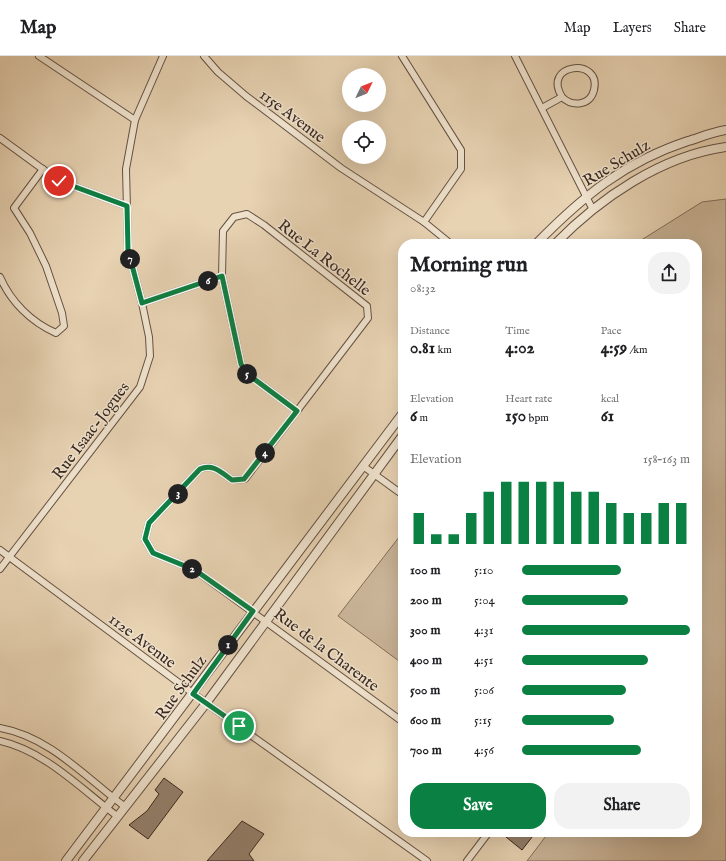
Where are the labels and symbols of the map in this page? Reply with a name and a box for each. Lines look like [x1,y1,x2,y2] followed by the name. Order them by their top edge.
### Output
[342,68,386,112] north arrow
[255,85,329,148] street label: 115e Avenue
[580,136,654,192] street label: Rue Schulz
[42,164,76,198] pin
[273,216,374,301] street label: Rue La Rochelle
[120,249,140,269] pin: 7
[198,271,218,291] pin: 6
[237,364,257,384] pin: 5
[49,378,135,484] street label: Rue Isaac-Jogues
[255,443,275,463] pin: 4
[168,484,188,504] pin: 3
[182,559,202,579] pin: 2
[269,604,382,697] street label: Rue de la Charente
[104,610,179,673] street label: 112e Avenue
[218,635,238,655] pin: 1
[152,652,212,724] street label: Rue Schulz
[222,709,256,743] pin

